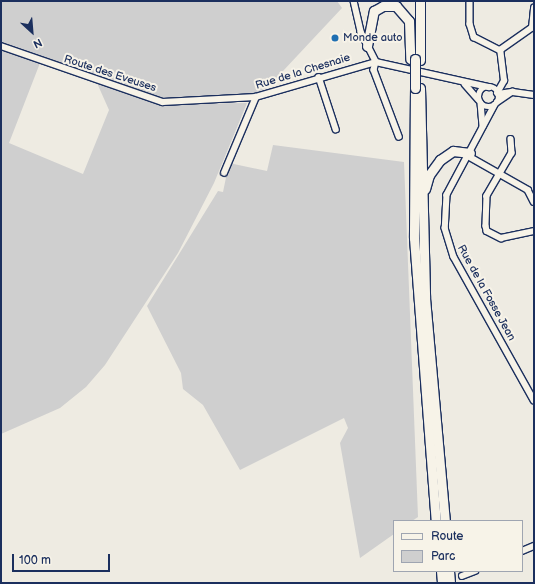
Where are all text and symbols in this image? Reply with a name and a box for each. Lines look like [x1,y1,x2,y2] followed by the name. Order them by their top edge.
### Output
[12,12,52,52] north arrow
[343,31,402,45] place label: Monde auto
[330,33,340,43] marker: Monde auto
[31,36,44,51] text: N
[254,51,352,93] street label: Rue de la Chesnaie
[62,53,158,95] street label: Route des Eveuses
[454,243,518,343] street label: Rue de la Fosse Jean
[393,520,523,572] legend
[431,529,463,544] text: Route
[14,546,112,572] scale bar
[431,549,455,564] text: Parc
[19,553,51,568] text: 100 m

